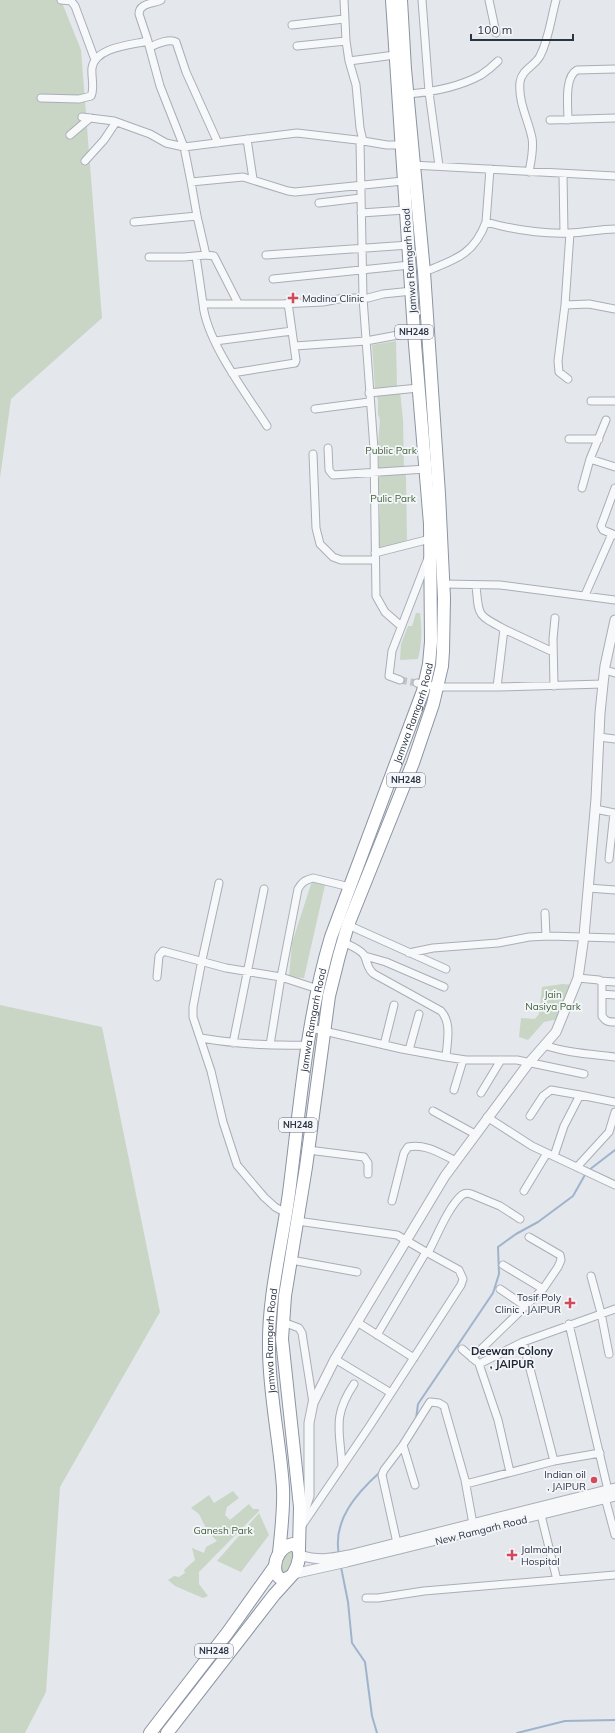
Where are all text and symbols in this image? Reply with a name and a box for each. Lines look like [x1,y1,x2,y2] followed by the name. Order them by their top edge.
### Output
[471,16,573,42] scale bar
[477,22,512,37] text: 100 m
[399,208,420,314] street label: Jamwa Ramgarh Road
[287,292,299,304] marker: Madina Clinic
[302,292,364,305] place label: Madina Clinic
[395,325,433,339] road number: NH248
[365,444,418,457] park label: Public Park
[370,492,417,505] park label: Pulic Park
[391,661,436,765] street label: Jamwa Ramgarh Road
[387,773,425,787] road number: NH248
[298,967,329,1073] street label: Jamwa Ramgarh Road
[525,988,582,1013] park label: Jain Nasiya Park
[279,1118,317,1132] road number: NH248
[263,1288,280,1394] street label: Jamwa Ramgarh Road
[495,1291,562,1316] place label: Tosif Poly Clinic , JAIPUR
[564,1297,576,1309] marker: Tosif Poly Clinic , JAIPUR
[471,1344,553,1371] district label: Deewan Colony , JAIPUR
[544,1468,586,1493] place label: Indian oil , JAIPUR
[589,1475,599,1485] marker: Indian oil , JAIPUR
[434,1513,529,1548] street label: New Ramgarh Road
[193,1524,253,1537] park label: Ganesh Park
[521,1543,562,1568] place label: Jalmahal Hospital
[506,1549,518,1561] marker: Jalmahal Hospital
[195,1644,233,1658] road number: NH248

